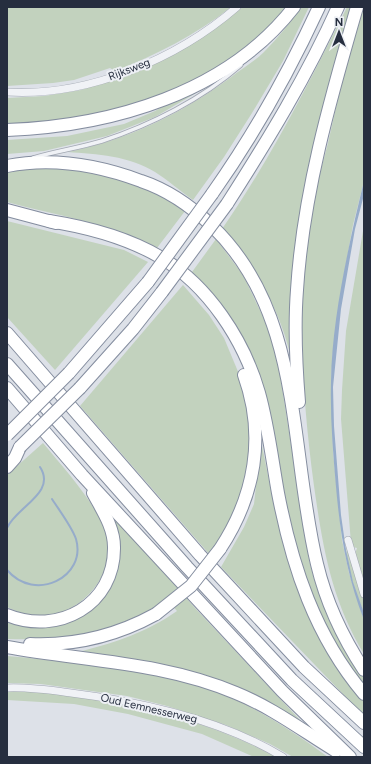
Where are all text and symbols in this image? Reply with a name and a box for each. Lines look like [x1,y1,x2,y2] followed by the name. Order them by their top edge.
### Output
[319,12,359,52] north arrow
[335,16,343,29] text: N
[106,56,152,83] street label: Rijksweg
[99,691,198,726] street label: Oud Eemnesserweg

